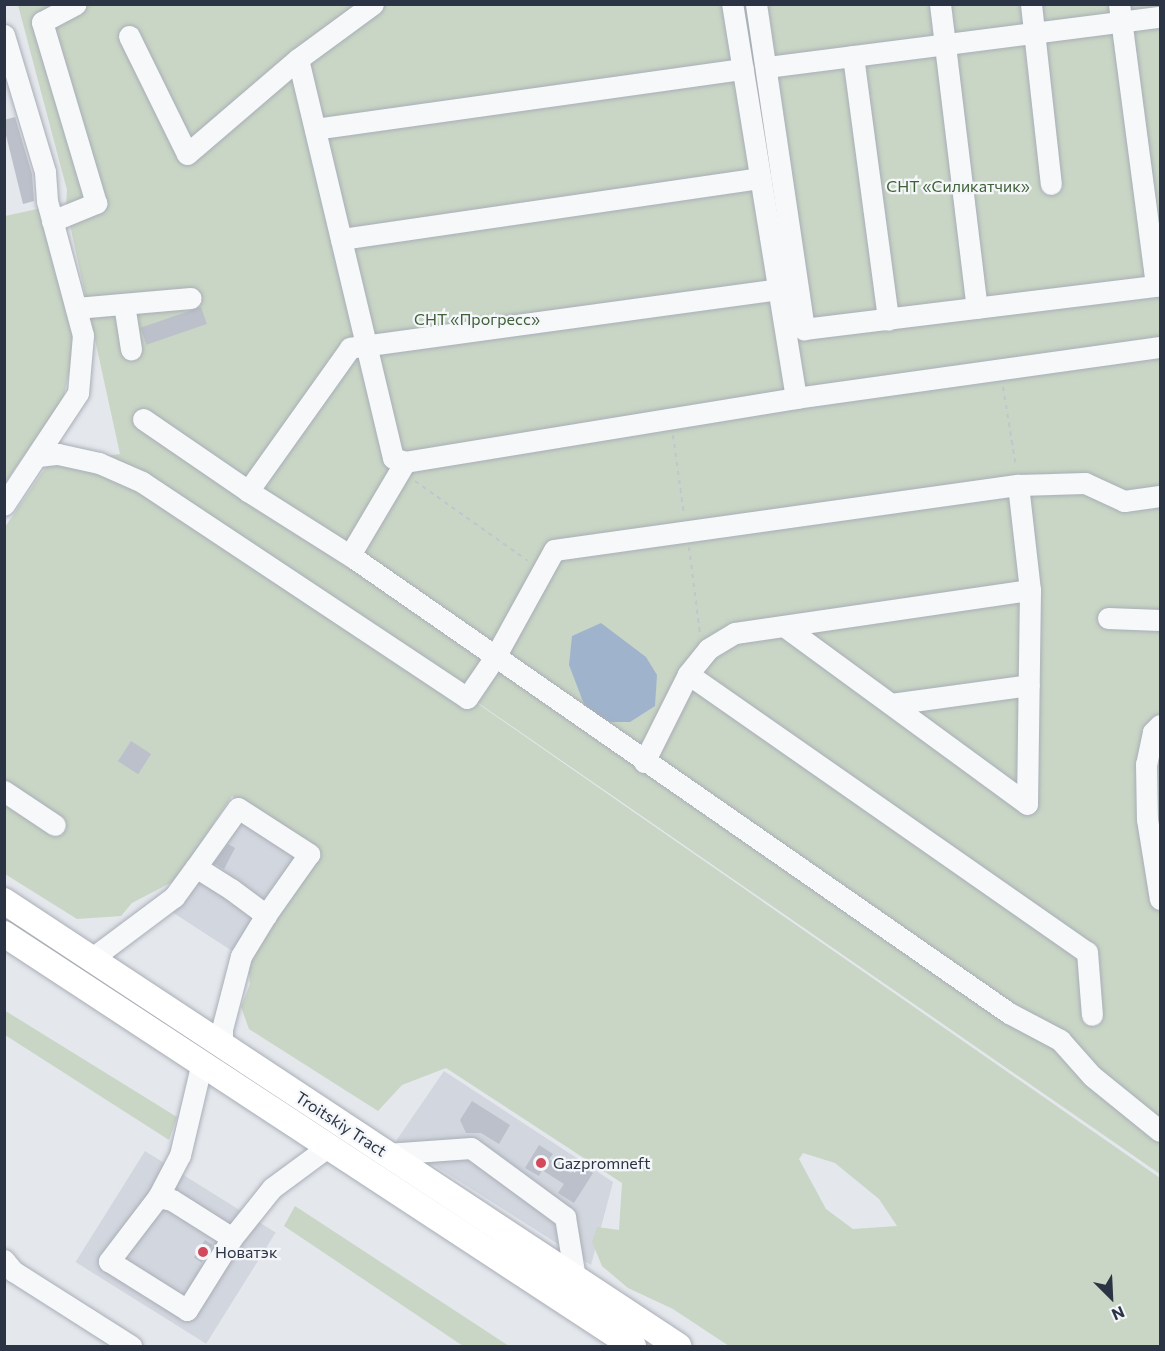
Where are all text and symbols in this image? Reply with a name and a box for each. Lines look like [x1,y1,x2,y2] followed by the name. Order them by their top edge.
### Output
[886,176,1030,196] park label: СНТ «Силикатчик»
[414,309,540,329] park label: СНТ «Прогресс»
[292,1087,390,1161] street label: Troitskiy Tract
[553,1153,651,1173] place label: Gazpromneft
[534,1156,548,1170] marker: Gazpromneft
[215,1242,277,1262] place label: Новатэк
[196,1245,210,1259] marker: Новатэк
[1081,1267,1141,1327] north arrow
[1109,1303,1128,1325] text: N

